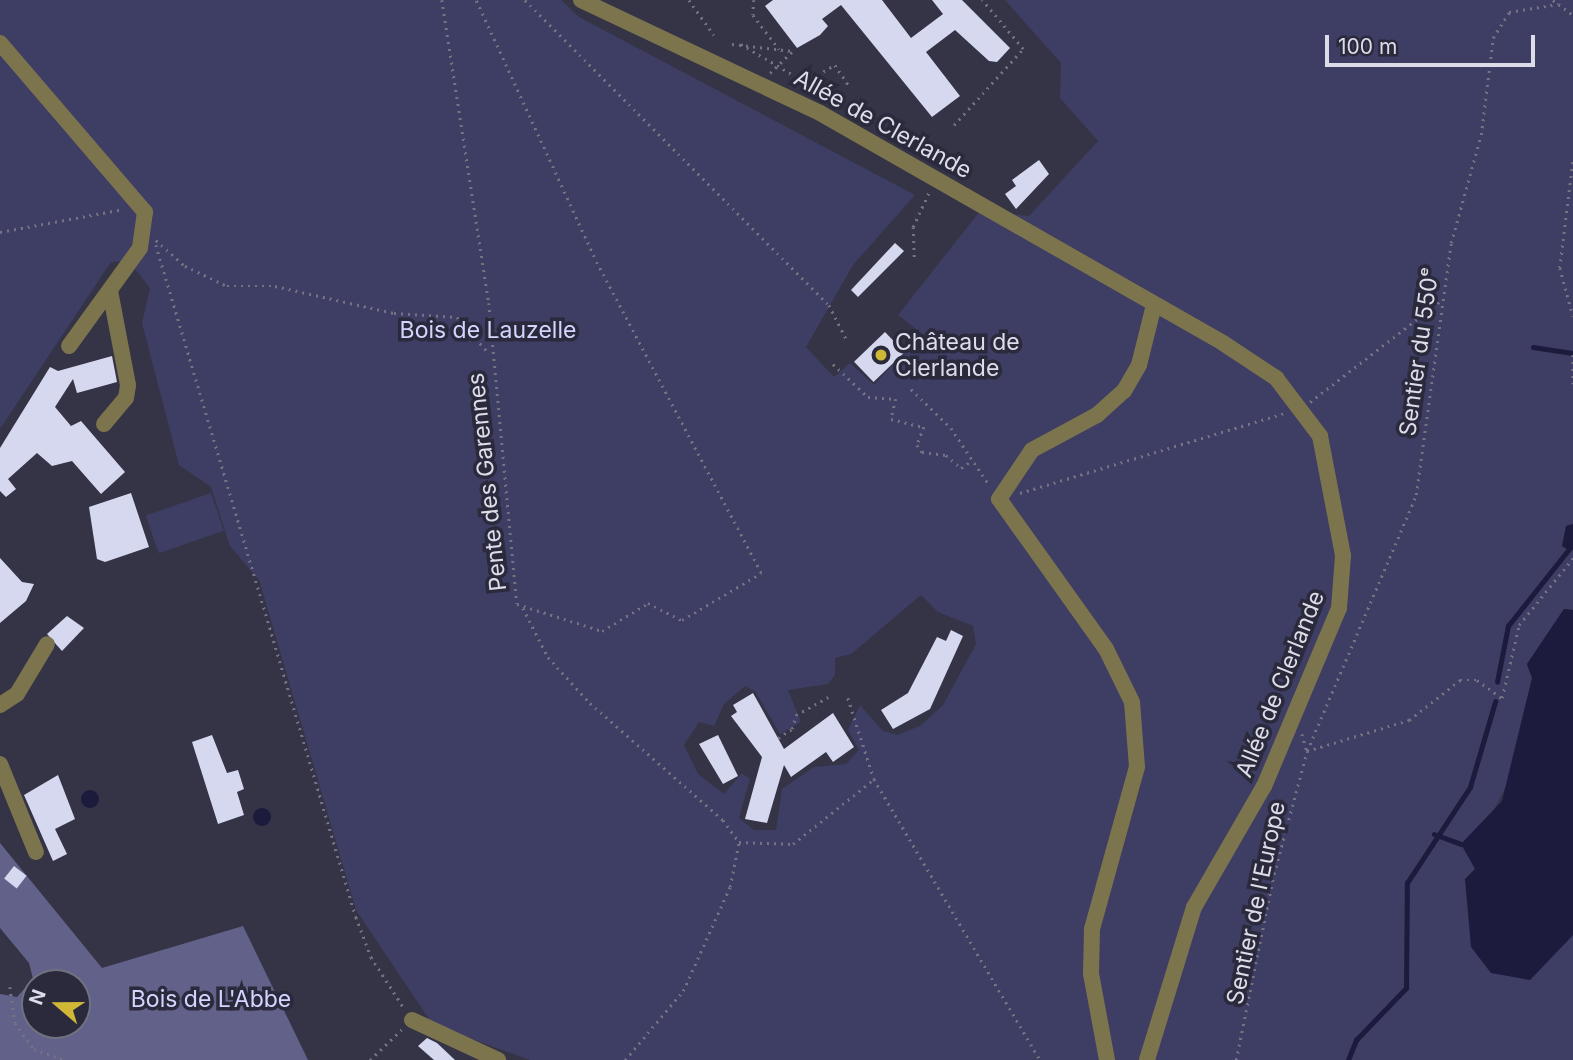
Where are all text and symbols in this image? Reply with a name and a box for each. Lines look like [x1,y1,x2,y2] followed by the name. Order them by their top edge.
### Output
[1328,21,1538,65] scale bar
[1338,34,1397,59] text: 100 m
[789,64,977,184] street label: Allée de Clerlande
[1394,266,1444,438] street label: Sentier du 550ᵉ
[400,316,576,344] park label: Bois de Lauzelle
[895,328,1020,382] place label: Château de Clerlande
[873,347,889,363] marker: Château de Clerlande
[462,371,512,593] street label: Pente des Garennes
[1230,587,1330,781] street label: Allée de Clerlande
[1221,799,1291,1007] street label: Sentier de l'Europe
[21,969,91,1039] north arrow
[131,985,291,1013] park label: Bois de L'Abbe
[24,987,51,1008] text: N

